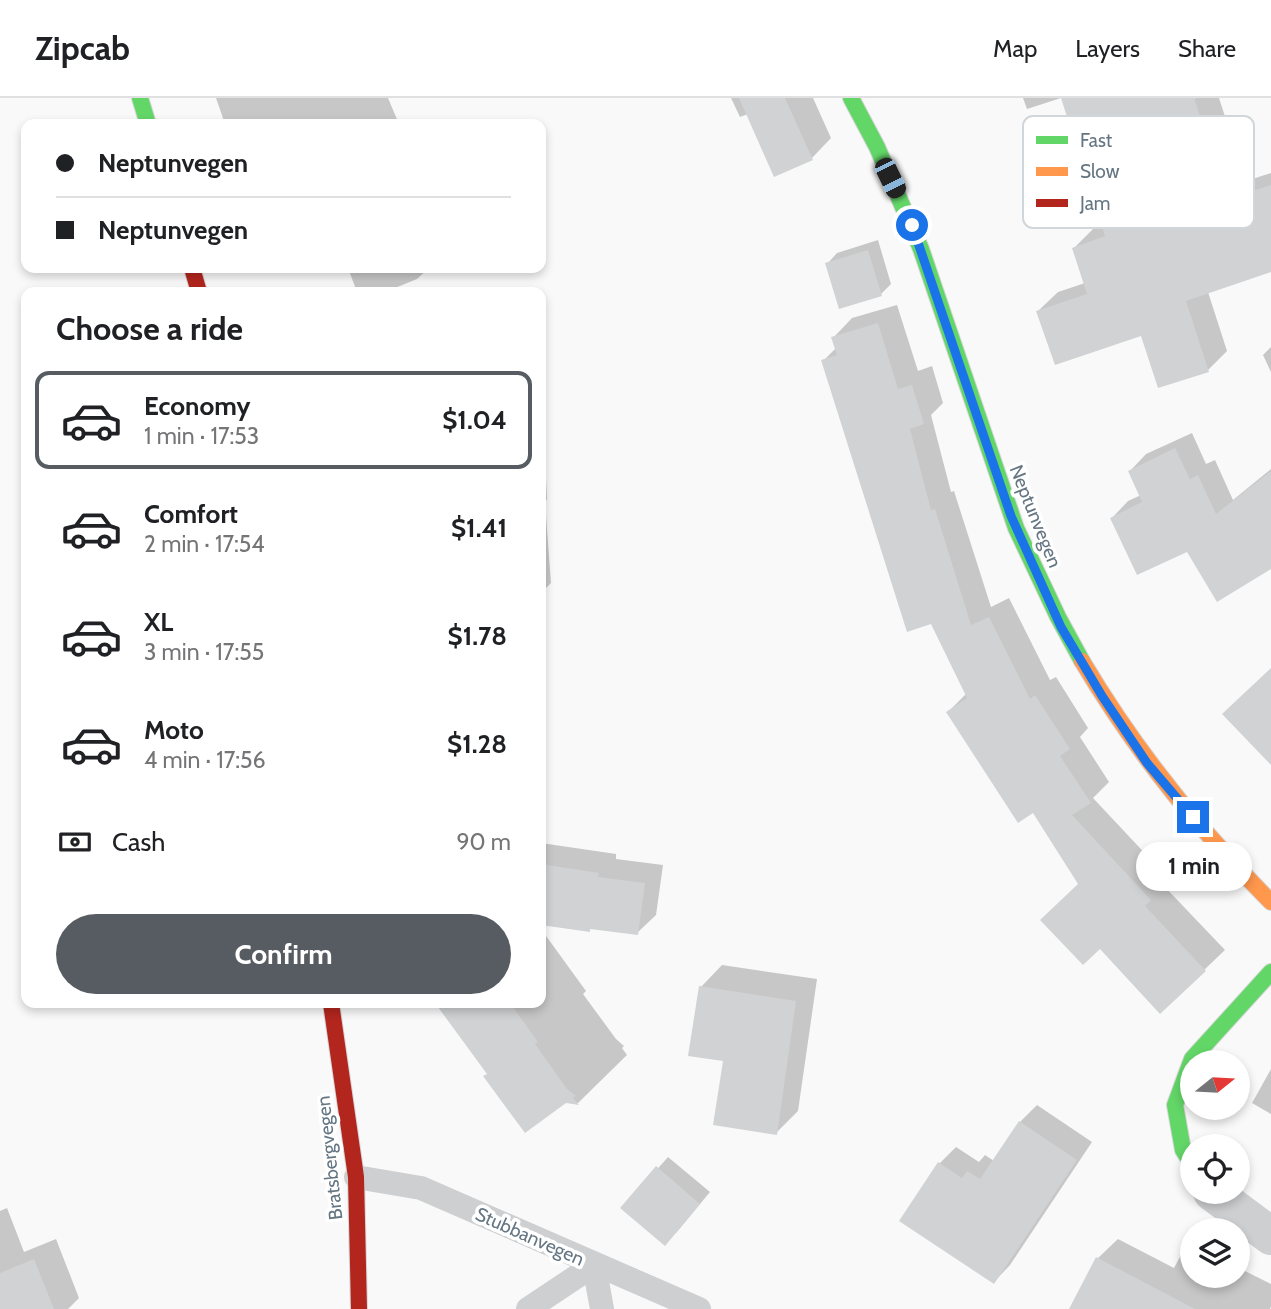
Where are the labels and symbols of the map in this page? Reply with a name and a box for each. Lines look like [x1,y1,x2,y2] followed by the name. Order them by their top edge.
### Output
[1023,116,1254,228] legend
[1080,129,1113,152] text: Fast
[872,155,909,201] car
[1080,160,1120,183] text: Slow
[1079,192,1110,215] text: Jam
[896,209,928,241] route start
[1005,461,1067,571] street label: Neptunvegen
[1177,801,1209,833] route end
[1135,842,1251,890] callout: 1 min
[1180,1050,1250,1120] north arrow
[312,1095,347,1221] street label: Bratsbergvegen
[472,1202,588,1271] street label: Stubbanvegen

